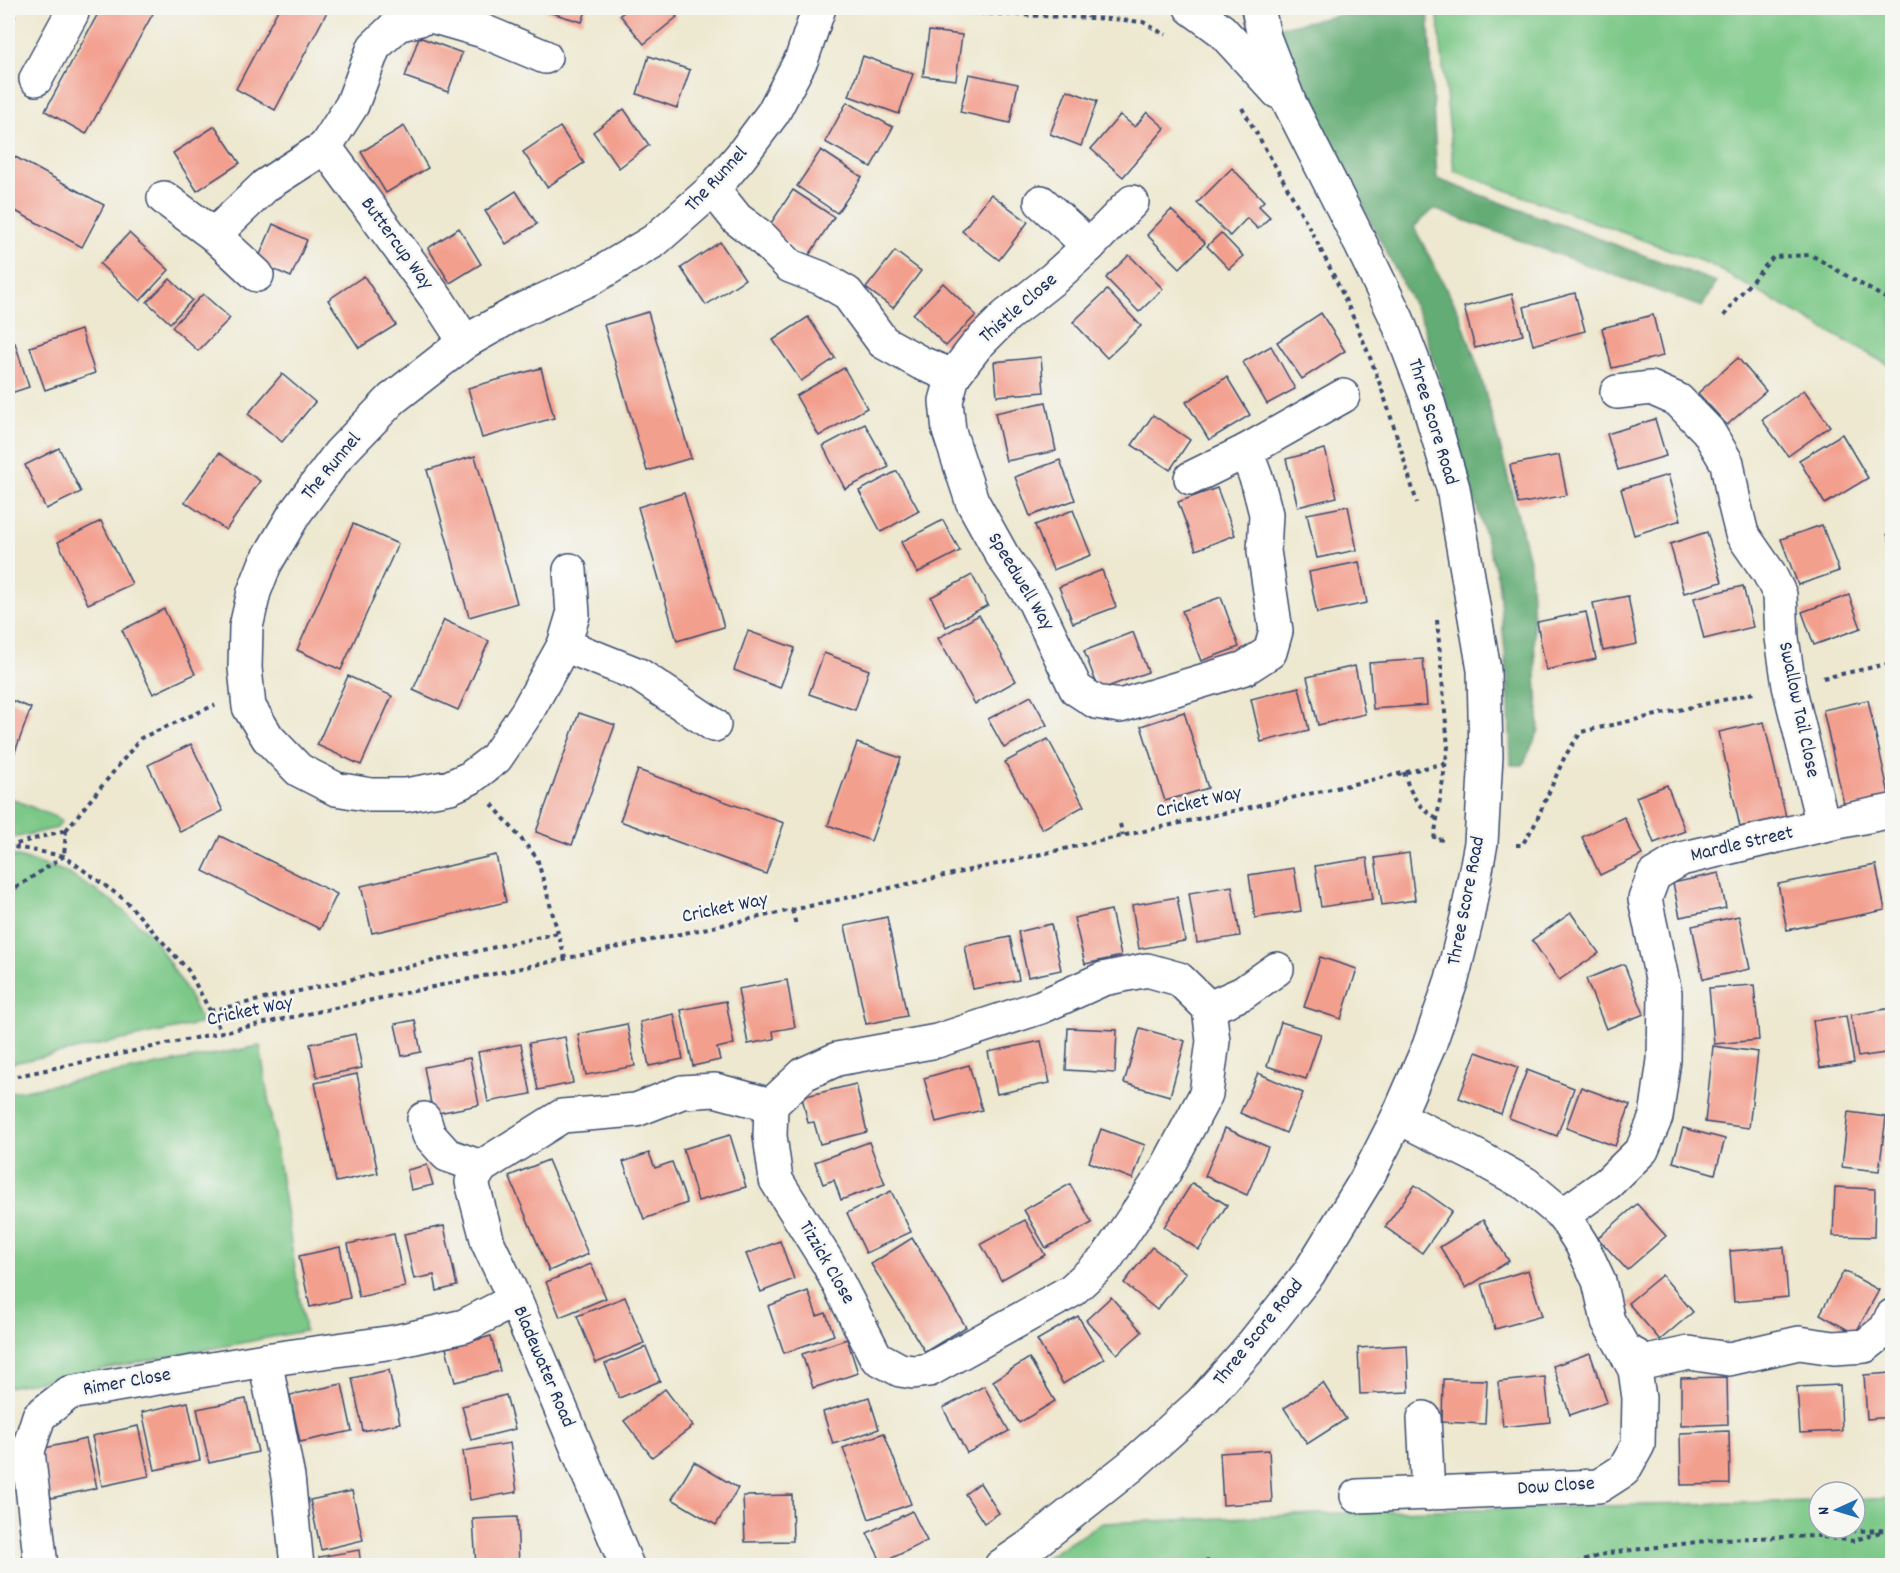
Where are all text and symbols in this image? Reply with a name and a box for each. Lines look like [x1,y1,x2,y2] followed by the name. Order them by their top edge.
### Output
[679,141,755,219] street label: The Runnel
[353,192,440,297] street label: Buttercup Way
[974,267,1064,351] street label: Thistle Close
[1400,355,1464,489] street label: Three Score Road
[295,427,369,507] street label: The Runnel
[980,528,1061,637] street label: Speedwell Way
[1770,640,1826,781] street label: Swallow Tail Close
[1154,779,1245,826] street label: Cricket Way
[1688,820,1796,870] street label: Mardle Street
[1441,834,1493,968] street label: Three Score Road
[680,886,771,932] street label: Cricket Way
[205,989,296,1035] street label: Cricket Way
[791,1216,861,1310] street label: Tizzick Close
[1207,1273,1311,1393] street label: Three Score Road
[505,1302,581,1432] street label: Bladewater Road
[81,1361,173,1404] street label: Rimer Close
[1516,1470,1596,1504] street label: Dow Close
[1807,1480,1867,1540] north arrow
[1813,1506,1836,1516] text: N

